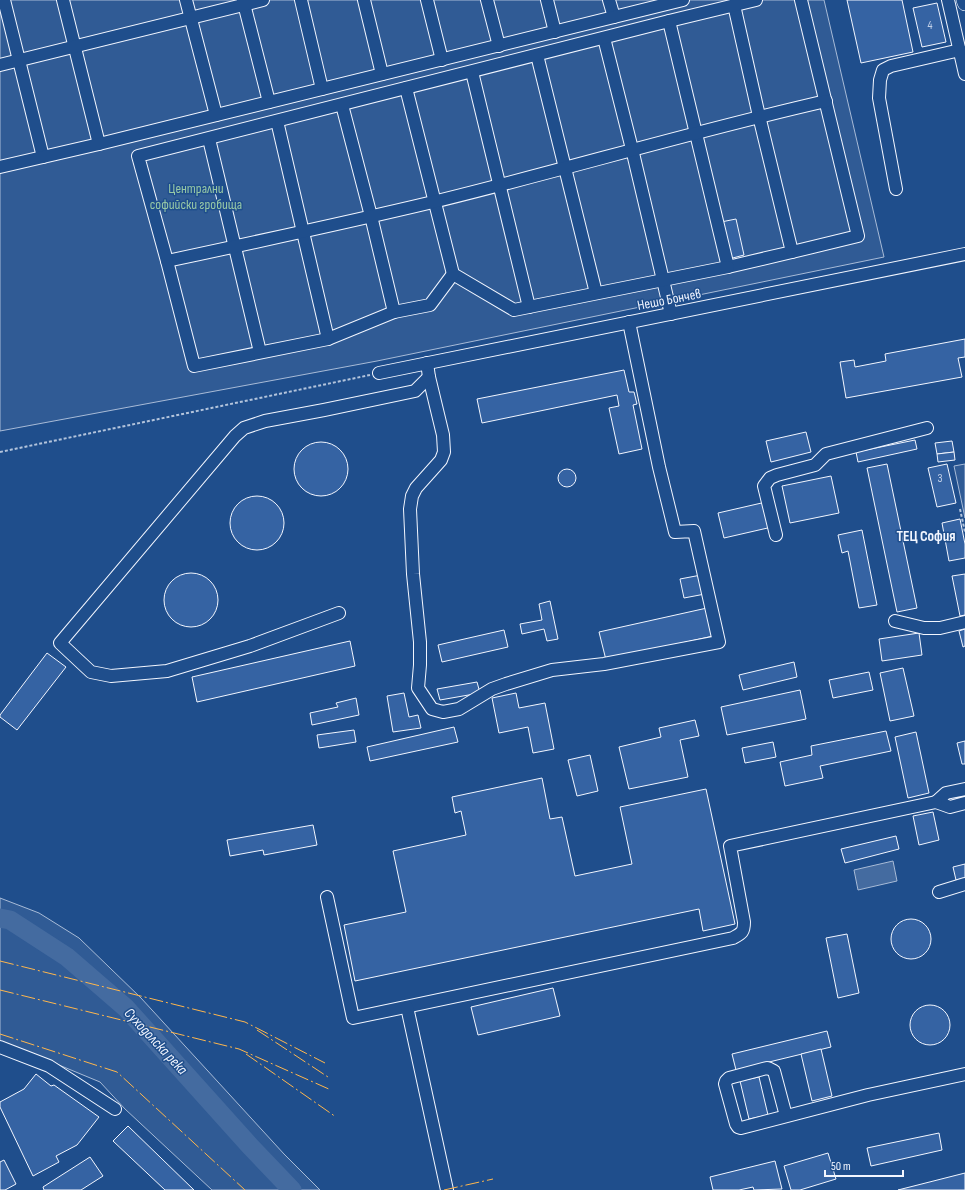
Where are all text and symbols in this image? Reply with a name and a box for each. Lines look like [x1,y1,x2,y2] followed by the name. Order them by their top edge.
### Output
[927,18,933,33] house number: 4
[150,180,242,213] park label: Централни софийски гробища
[636,285,703,314] street label: Нешо Бончев
[937,471,943,486] house number: 3
[896,527,956,546] district label: ТЕЦ София
[120,1004,191,1079] water label: Суходолска река
[825,1152,903,1178] scale bar
[831,1159,851,1174] text: 50 m

